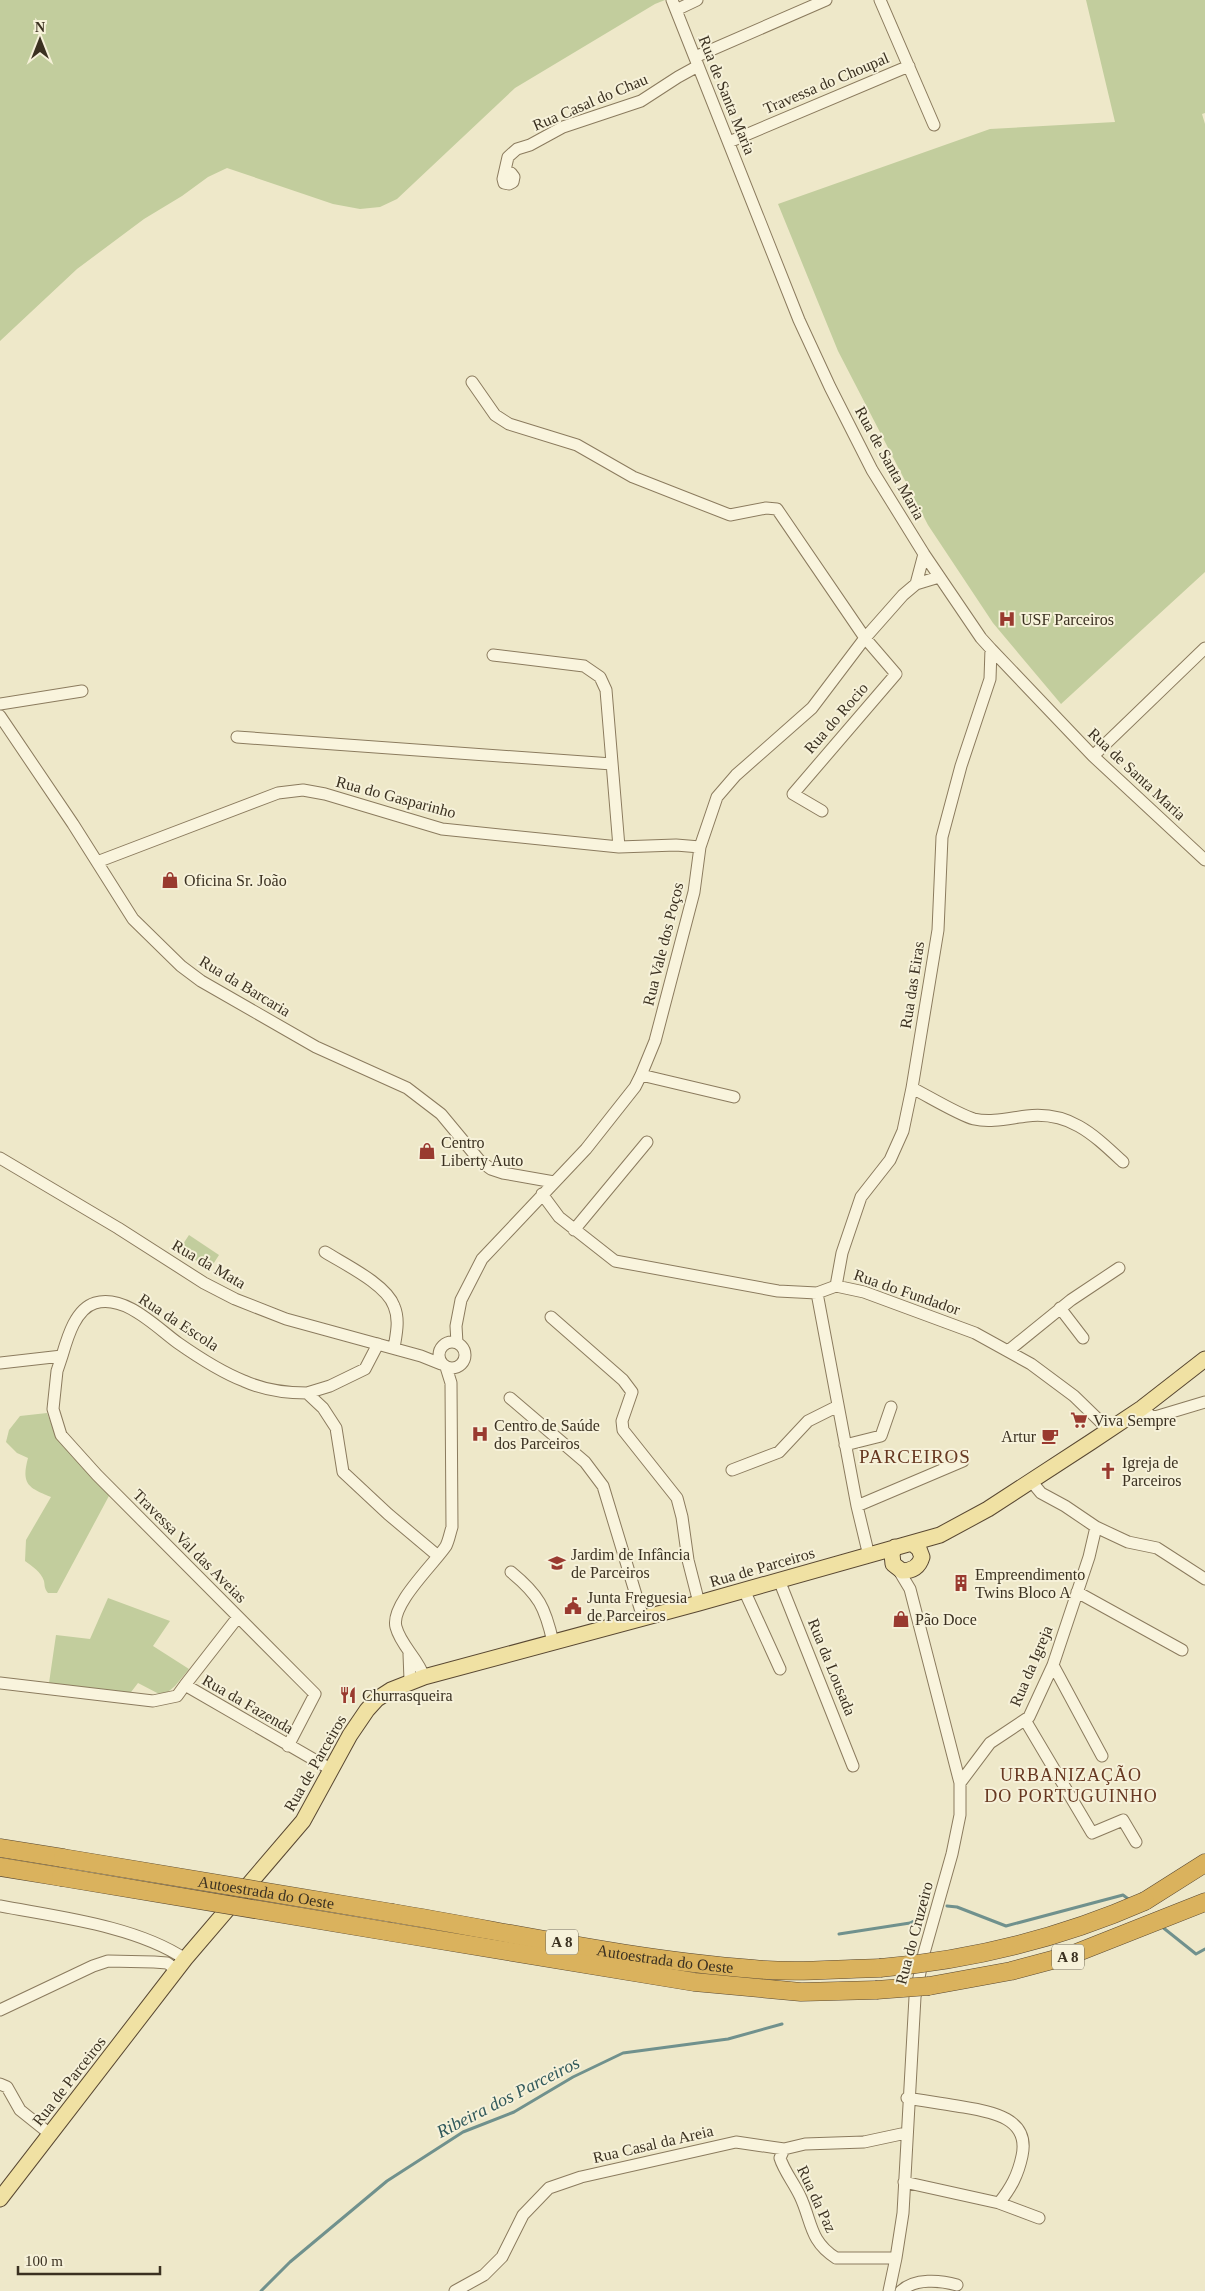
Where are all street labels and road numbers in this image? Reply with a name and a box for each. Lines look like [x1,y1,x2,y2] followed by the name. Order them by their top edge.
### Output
[695,33,759,157] street label: Rua de Santa Maria
[761,49,892,118] street label: Travessa do Choupal
[530,70,650,134] street label: Rua Casal do Chau
[852,404,928,522] street label: Rua de Santa Maria
[801,679,871,757] street label: Rua do Rocio
[1085,725,1189,823] street label: Rua de Santa Maria
[334,773,458,822] street label: Rua do Gasparinho
[639,881,688,1008] street label: Rua Vale dos Poços
[897,940,927,1030] street label: Rua das Eiras
[196,952,294,1020] street label: Rua da Barcaria
[169,1236,249,1292] street label: Rua da Mata
[852,1266,963,1318] street label: Rua do Fundador
[136,1290,222,1354] street label: Rua da Escola
[130,1486,250,1606] street label: Travessa Val das Aveias
[708,1544,816,1590] street label: Rua de Parceiros
[805,1616,859,1718] street label: Rua da Lousada
[1006,1623,1057,1709] street label: Rua da Igreja
[200,1671,296,1737] street label: Rua da Fazenda
[281,1712,349,1814] street label: Rua de Parceiros
[197,1872,336,1912] street label: Autoestrada do Oeste
[892,1880,936,1986] street label: Rua do Cruzeiro
[546,1930,578,1954] road number: A 8
[596,1941,734,1976] street label: Autoestrada do Oeste
[1052,1944,1084,1970] road number: A 8
[29,2033,109,2129] street label: Rua de Parceiros
[591,2122,715,2166] street label: Rua Casal da Areia
[794,2163,840,2235] street label: Rua da Paz

